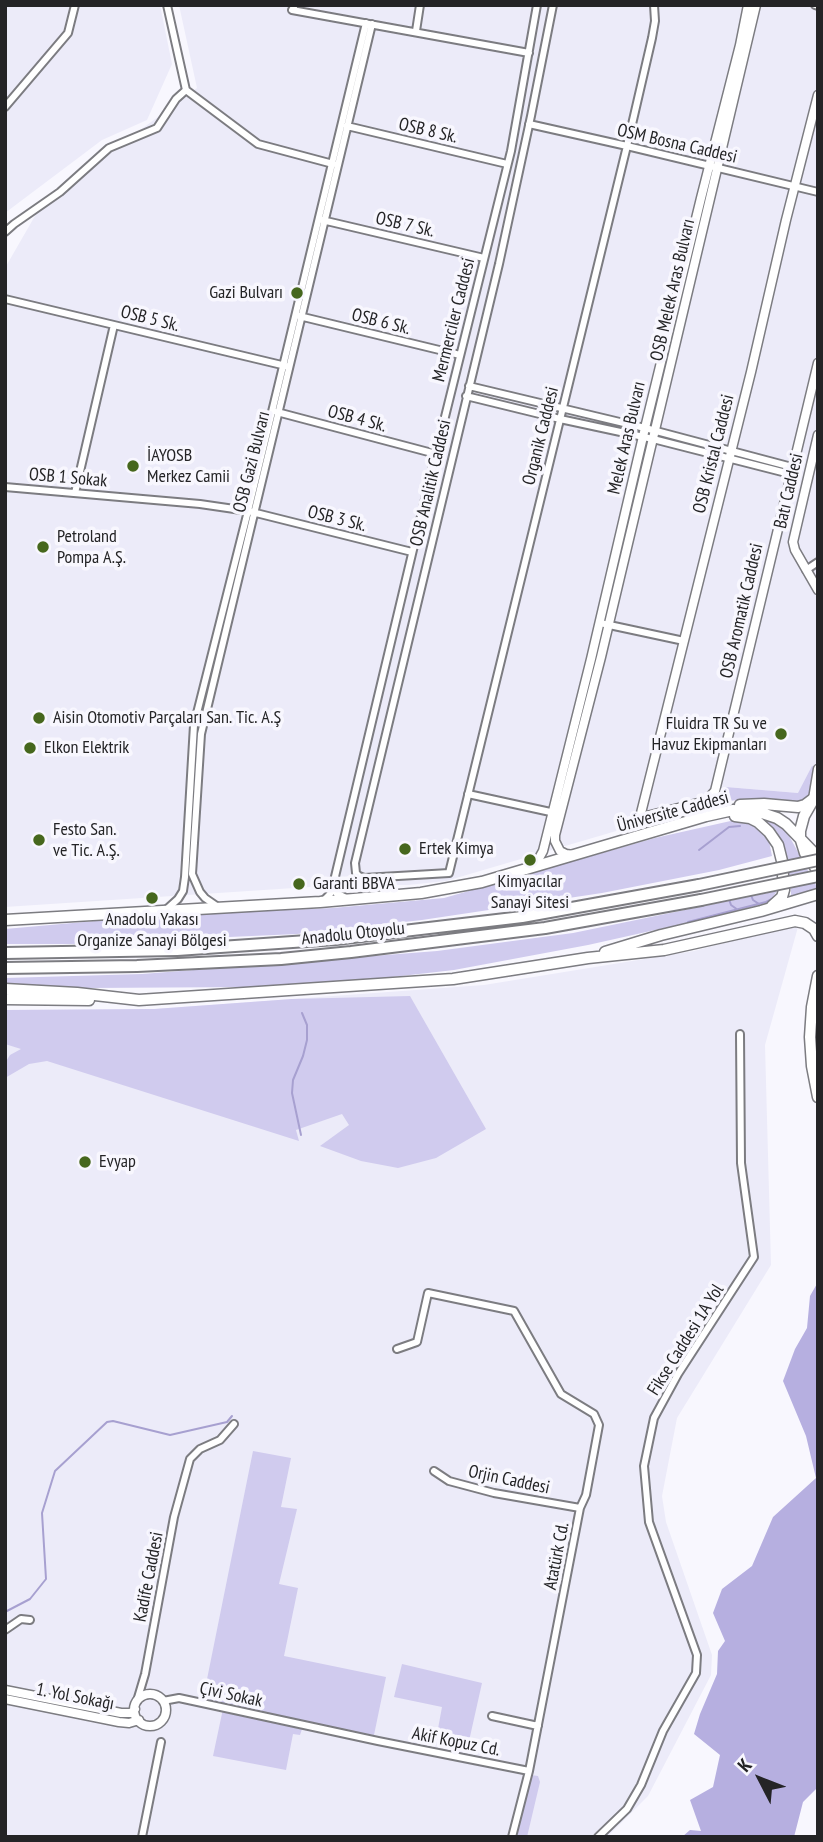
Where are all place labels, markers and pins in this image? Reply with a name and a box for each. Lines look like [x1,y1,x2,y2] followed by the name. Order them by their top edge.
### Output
[209,282,283,304] place label: Gazi Bulvarı
[289,285,305,301] marker: Gazi Bulvarı
[147,445,230,488] place label: İAYOSB Merkez Camii
[125,458,141,474] marker: İAYOSB Merkez Camii
[57,526,126,568] place label: Petroland Pompa A.Ş.
[35,539,51,555] marker: Petroland Pompa A.Ş.
[53,707,281,729] place label: Aisin Otomotiv Parçaları San. Tic. A.Ş
[31,710,47,726] marker: Aisin Otomotiv Parçaları San. Tic. A.Ş
[652,713,767,756] place label: Fluidra TR Su ve Havuz Ekipmanları
[773,726,789,742] marker: Fluidra TR Su ve Havuz Ekipmanları
[44,737,129,759] place label: Elkon Elektrik
[22,740,38,756] marker: Elkon Elektrik
[53,819,120,862] place label: Festo San. ve Tic. A.Ş.
[31,832,47,848] marker: Festo San. ve Tic. A.Ş.
[419,838,494,860] place label: Ertek Kimya
[397,841,413,857] marker: Ertek Kimya
[522,852,538,868] marker: Kimyacılar Sanayi Sitesi
[491,871,569,914] place label: Kimyacılar Sanayi Sitesi
[313,873,395,895] place label: Garanti BBVA
[291,876,307,892] marker: Garanti BBVA
[144,890,160,906] marker: Anadolu Yakası Organize Sanayi Bölgesi
[77,909,227,951] place label: Anadolu Yakası Organize Sanayi Bölgesi
[99,1151,136,1173] place label: Evyap
[77,1154,93,1170] marker: Evyap

